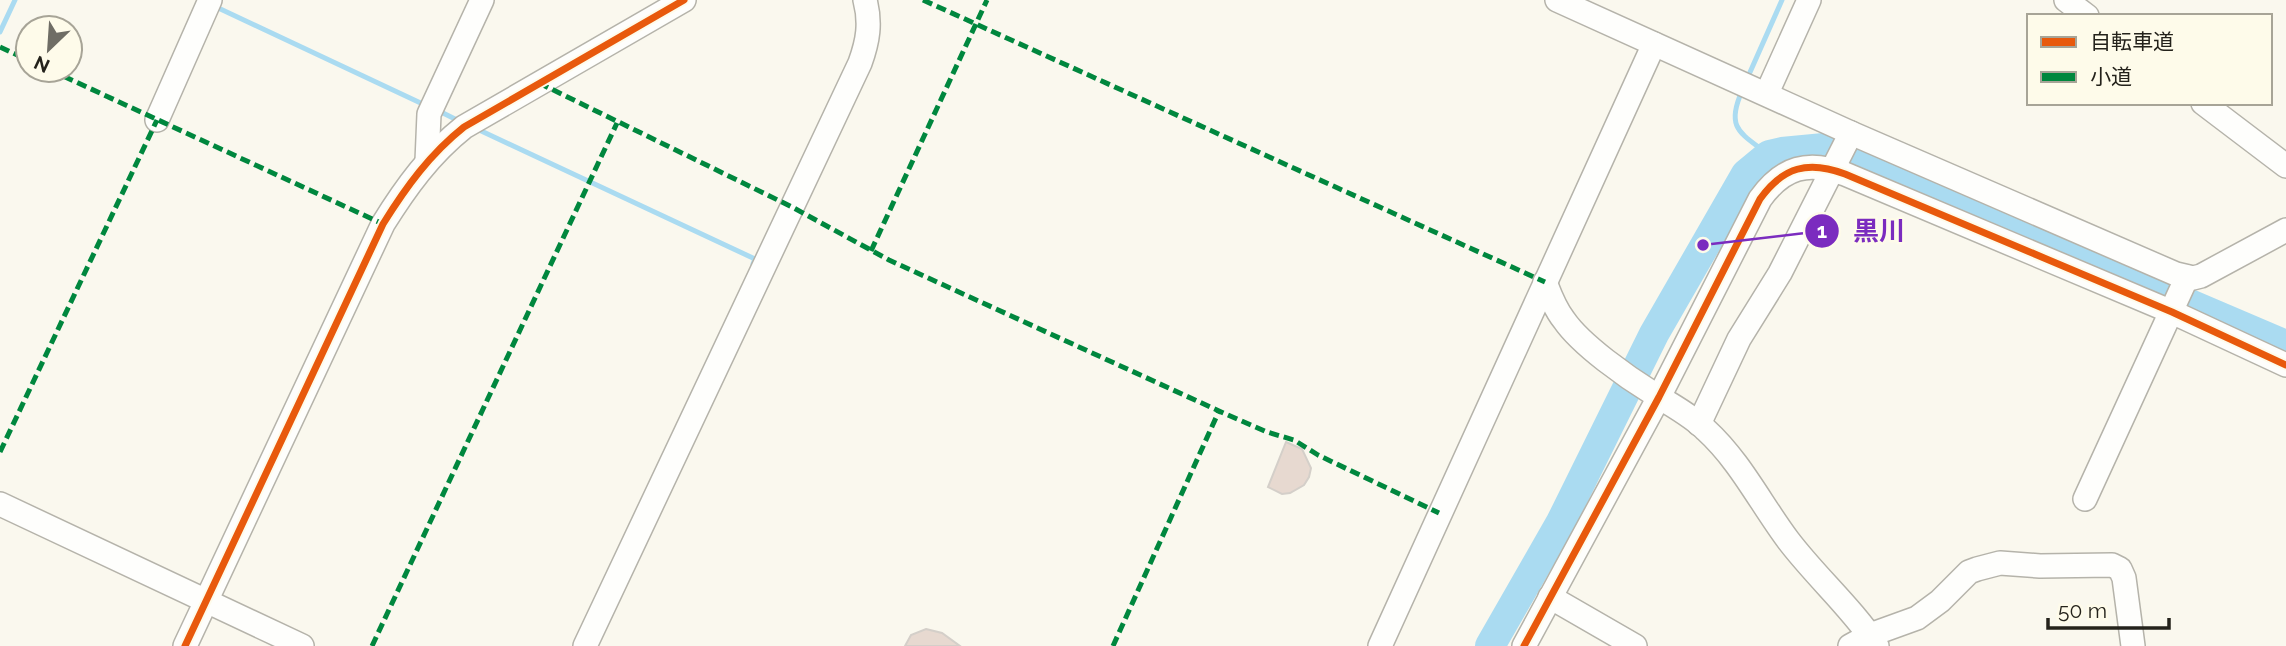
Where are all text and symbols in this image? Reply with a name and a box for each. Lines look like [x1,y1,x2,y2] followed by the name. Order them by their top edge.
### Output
[14,14,84,84] north arrow
[2027,14,2272,105] legend
[2090,29,2174,54] text: 自転車道
[31,51,53,77] text: N
[2090,64,2132,89] text: 小道
[1804,207,1919,254] callout: 黒川
[1853,216,1905,246] text: 黒川
[1817,218,1827,243] text: 1
[2048,586,2169,630] scale bar
[2058,598,2107,623] text: 50 m

